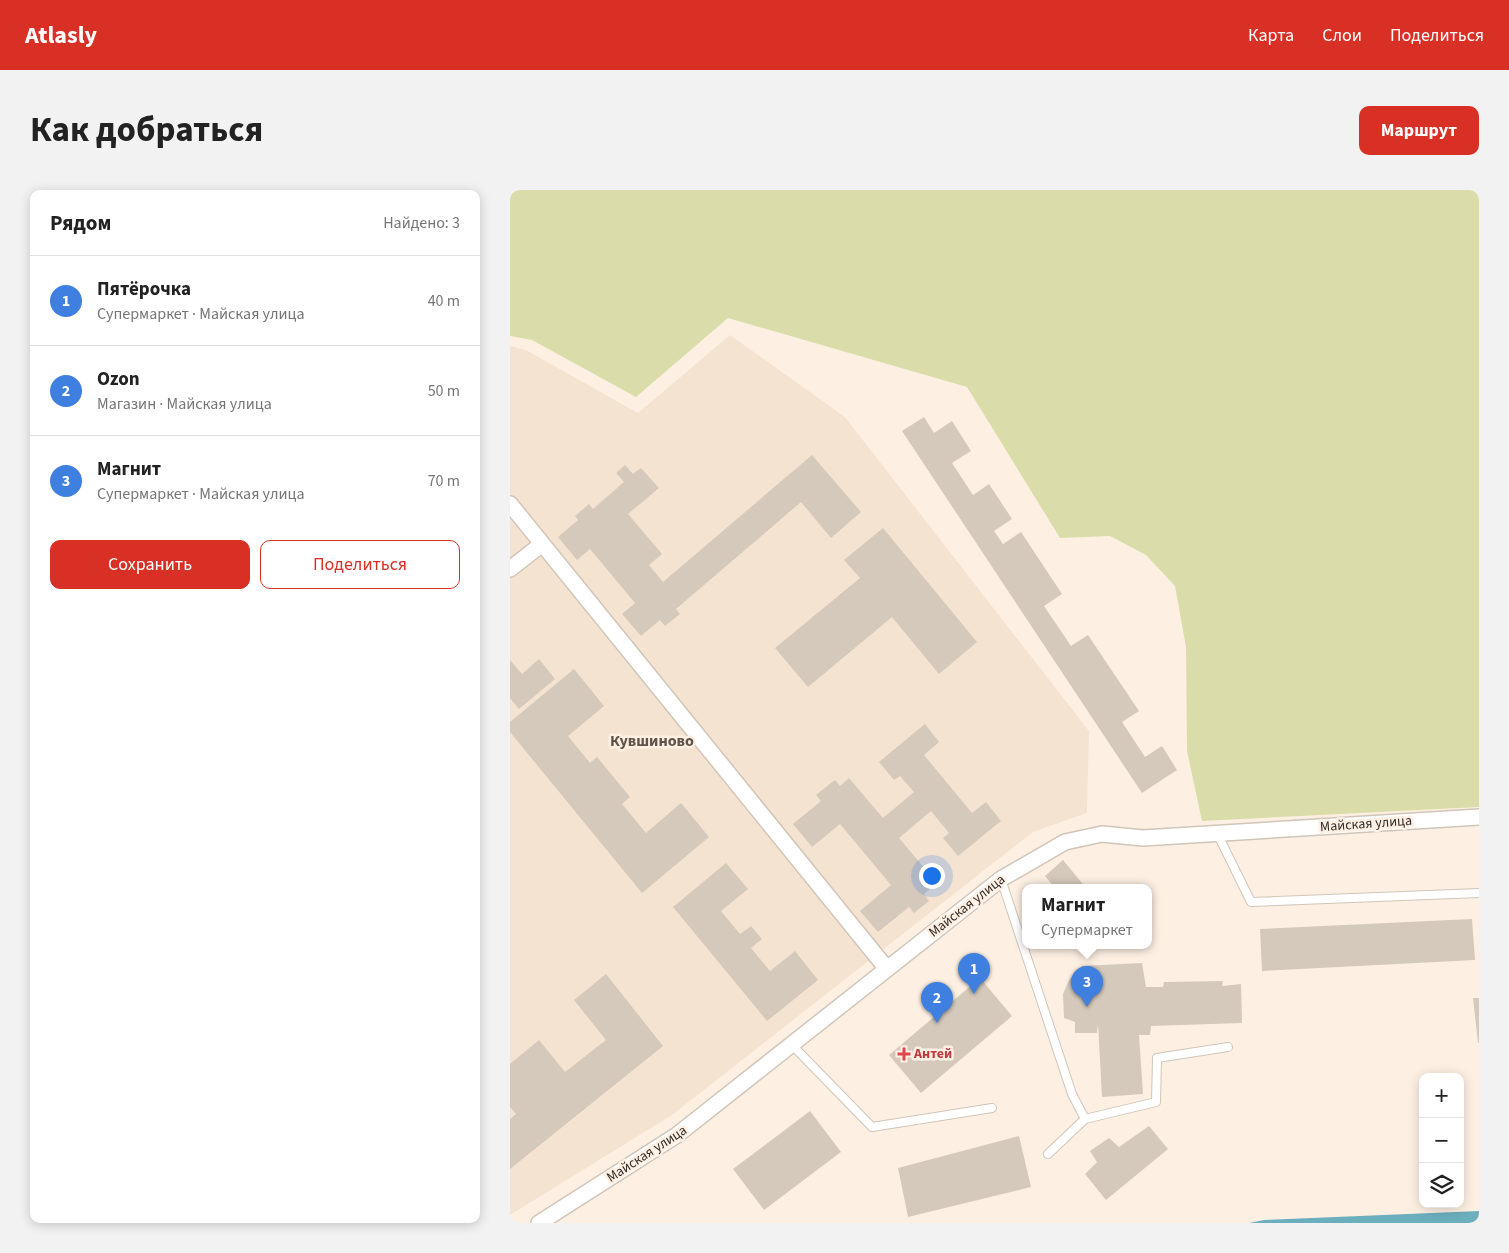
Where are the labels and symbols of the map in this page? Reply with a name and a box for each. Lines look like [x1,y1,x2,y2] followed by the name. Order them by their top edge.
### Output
[610,730,694,752] district label: Кувшиново
[1319,811,1413,837] street label: Майская улица
[919,863,945,889] your location
[925,870,1009,942] street label: Майская улица
[958,953,990,994] pin: 1
[1071,966,1103,1007] pin: 3
[921,982,953,1023] pin: 2
[913,1044,952,1064] place label: Антей
[898,1048,910,1060] marker: Антей
[603,1121,691,1187] street label: Майская улица

